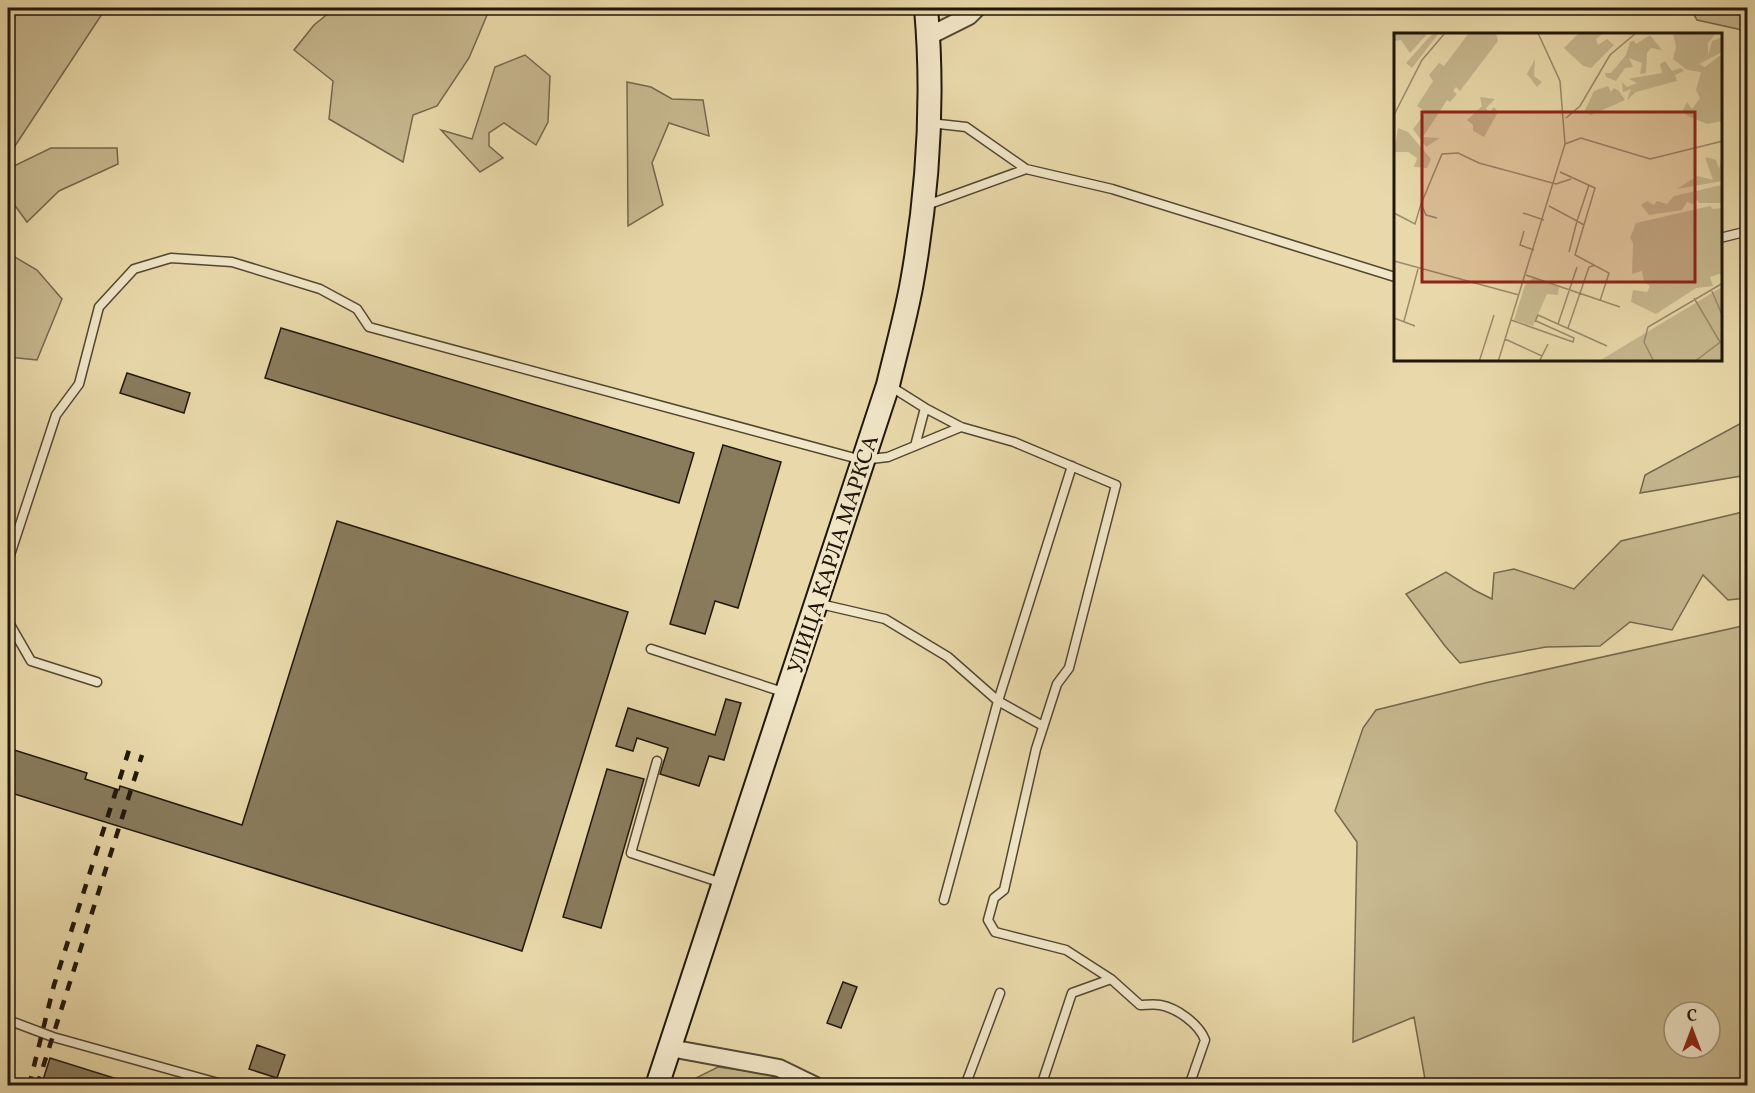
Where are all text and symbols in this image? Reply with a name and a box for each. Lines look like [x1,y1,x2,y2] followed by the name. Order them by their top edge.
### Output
[1394,33,1722,362] inset map
[781,431,888,678] street label: УЛИЦА КАРЛА МАРКСА
[1662,1000,1722,1060] north arrow
[1687,1006,1697,1028] text: С

